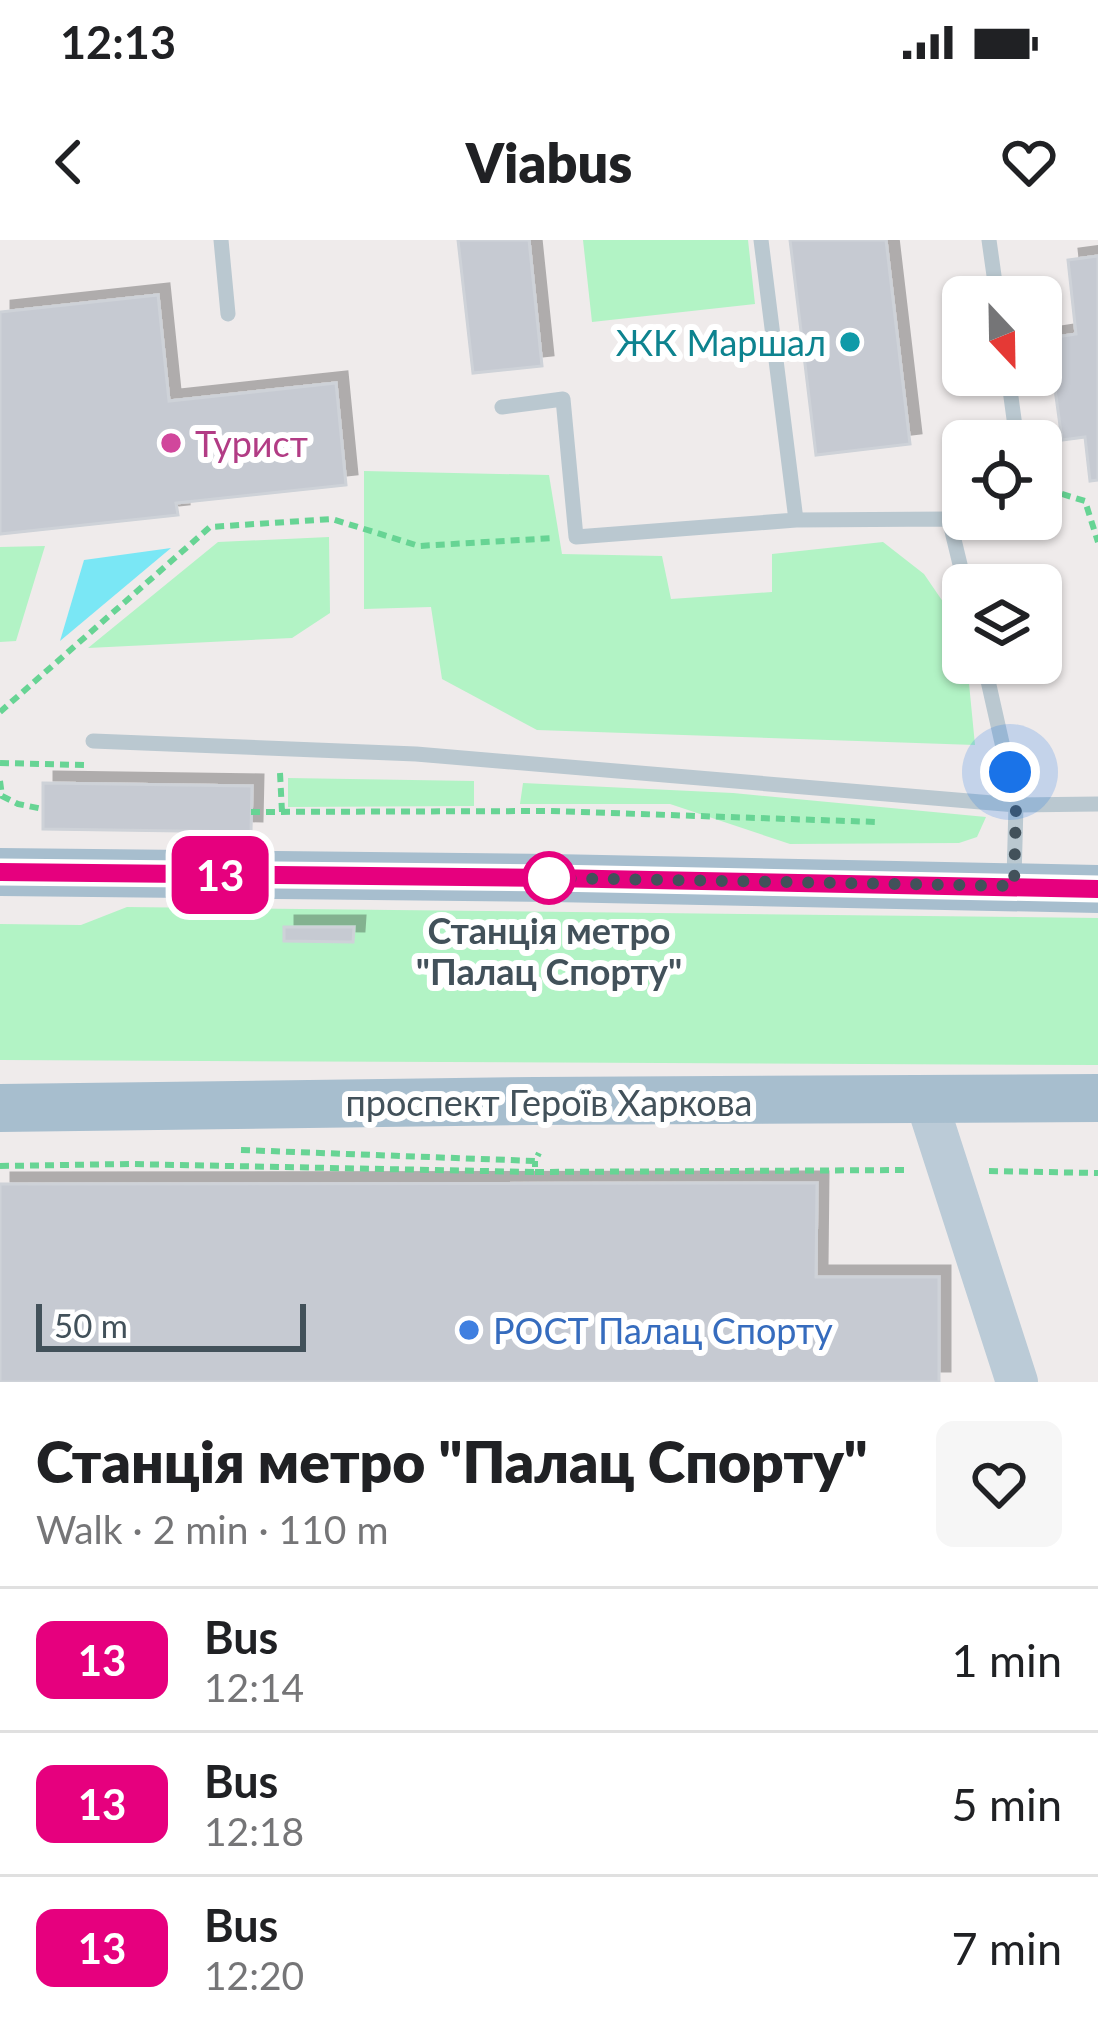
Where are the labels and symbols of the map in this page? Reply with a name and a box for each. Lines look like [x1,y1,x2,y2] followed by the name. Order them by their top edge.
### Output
[942,276,1062,396] north arrow
[616,320,826,364] place label: ЖК Маршал
[837,329,863,355] marker: ЖК Маршал
[195,421,308,465] place label: Турист
[158,430,184,456] marker: Турист
[980,742,1040,802] your location
[166,836,274,914] line badge: 13
[524,853,574,903] marker: Станція метро "Палац Спорту"
[416,908,682,993] place label: Станція метро "Палац Спорту"
[345,1080,753,1124] street label: проспект Героїв Харкова
[36,1298,306,1351] scale bar
[493,1308,833,1352] place label: РОСТ Палац Спорту
[456,1317,482,1343] marker: РОСТ Палац Спорту

